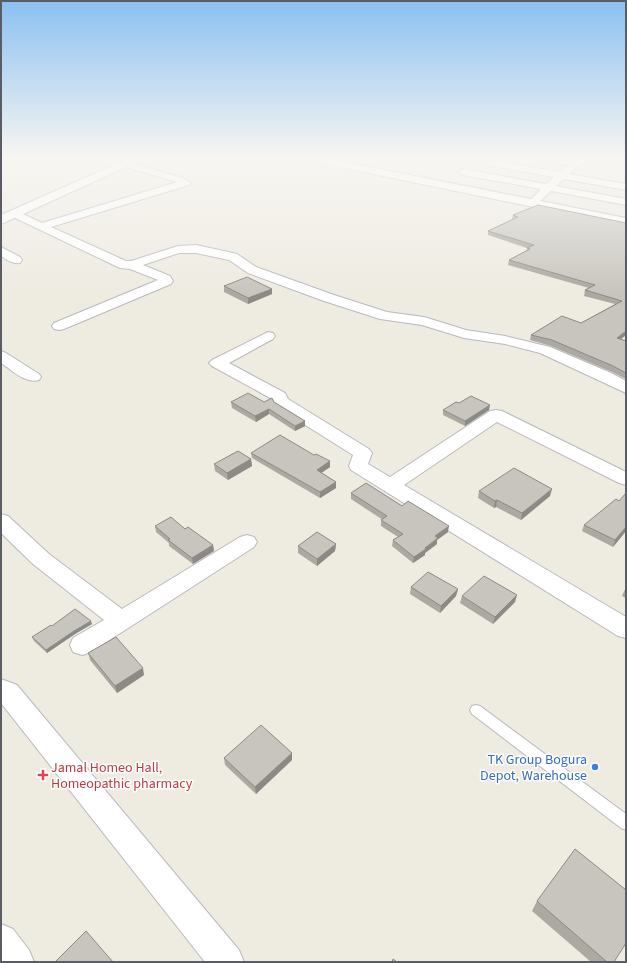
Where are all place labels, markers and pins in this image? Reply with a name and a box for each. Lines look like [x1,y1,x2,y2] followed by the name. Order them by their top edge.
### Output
[480,750,587,786] place label: TK Group Bogura Depot, Warehouse
[51,758,193,794] place label: Jamal Homeo Hall, Homeopathic pharmacy
[590,762,600,772] marker: TK Group Bogura Depot, Warehouse
[38,770,48,780] marker: Jamal Homeo Hall, Homeopathic pharmacy

